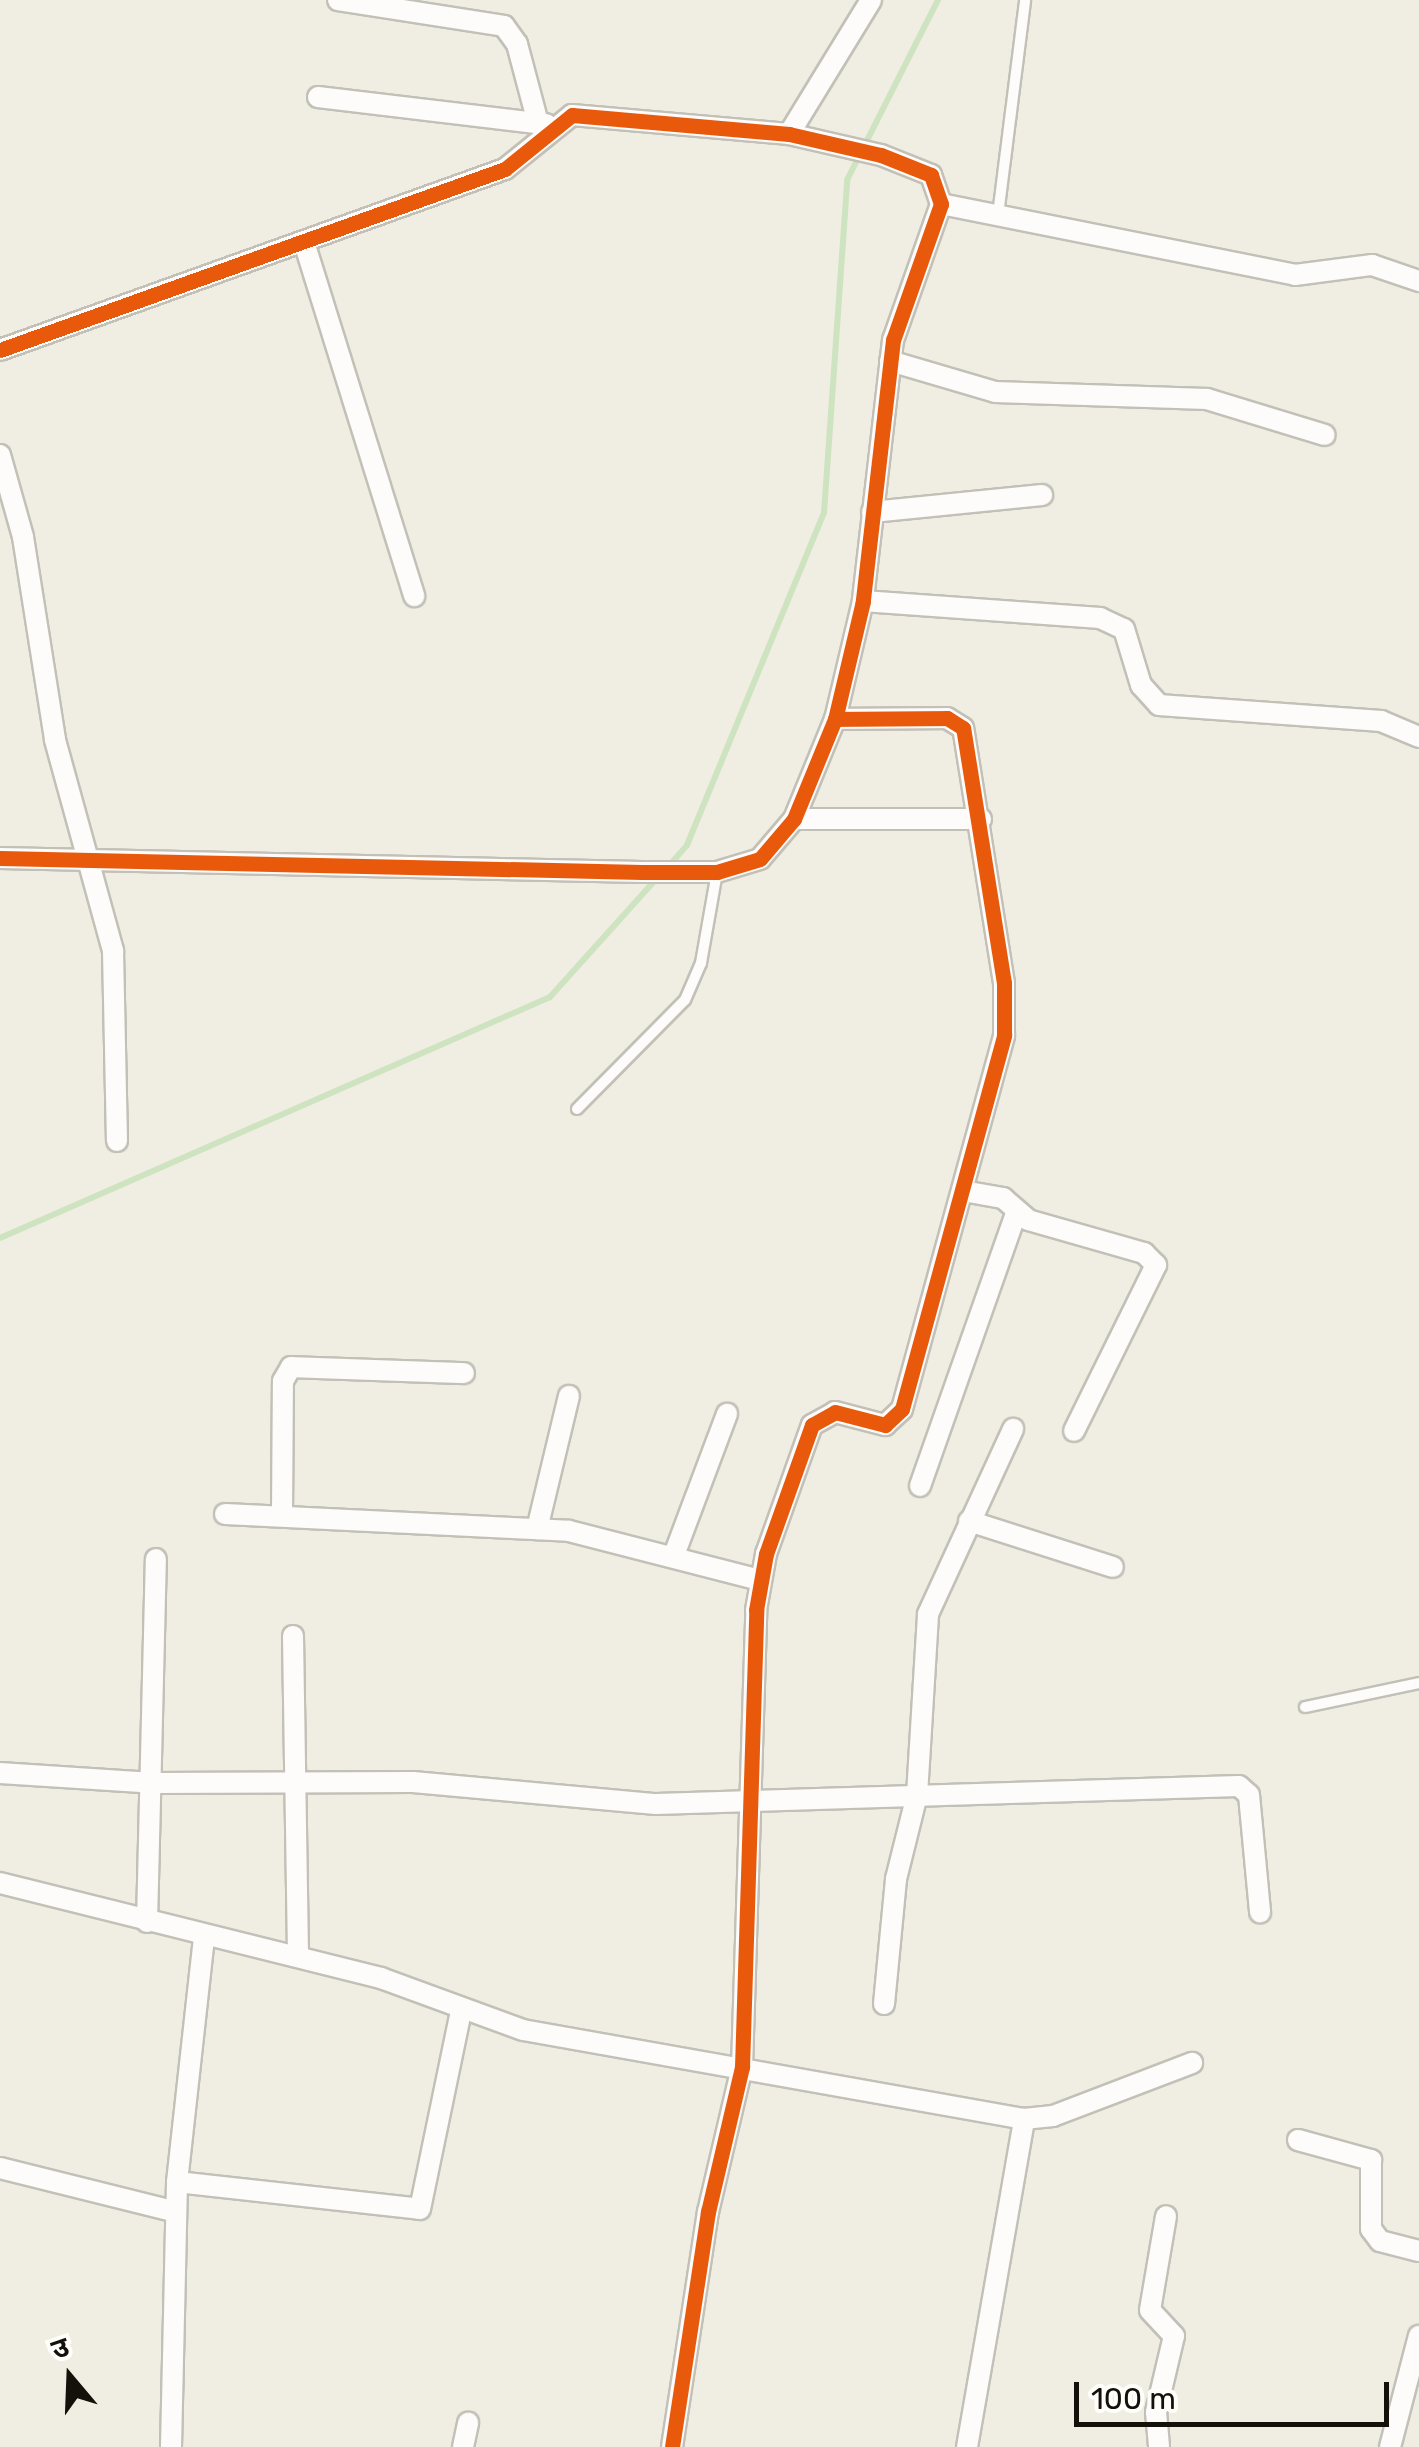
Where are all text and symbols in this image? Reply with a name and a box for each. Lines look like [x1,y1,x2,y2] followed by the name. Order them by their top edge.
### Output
[20,2327,120,2427] north arrow
[47,2330,73,2366] text: उ
[1079,2362,1394,2424] scale bar
[1091,2381,1176,2417] text: 100 m

